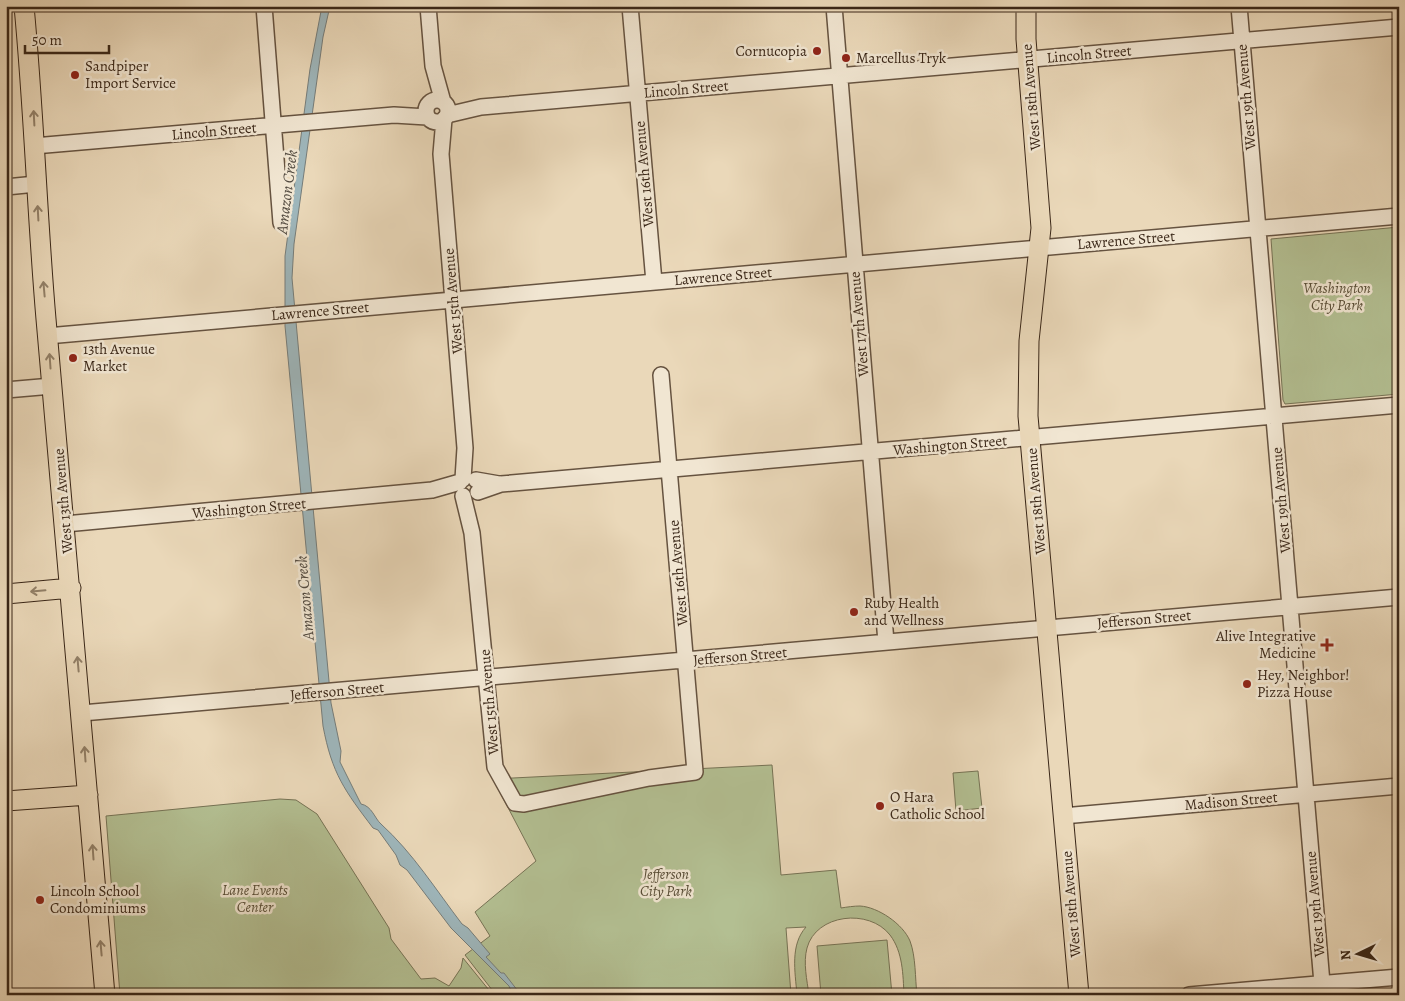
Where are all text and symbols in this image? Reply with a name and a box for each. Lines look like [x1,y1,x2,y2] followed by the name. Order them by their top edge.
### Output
[25,22,109,54] scale bar
[32,30,62,50] text: 50 m
[1046,40,1132,68] street label: Lincoln Street
[736,41,807,61] place label: Cornucopia
[1016,43,1046,152] street label: West 18th Avenue
[1231,43,1261,152] street label: West 19th Avenue
[811,45,823,57] marker: Cornucopia
[856,48,947,68] place label: Marcellus Tryk
[840,52,852,64] marker: Marcellus Tryk
[85,56,176,93] place label: Sandpiper Import Service
[69,69,81,81] marker: Sandpiper Import Service
[643,75,729,103] street label: Lincoln Street
[29,110,38,126] one-way arrow
[171,117,257,145] street label: Lincoln Street
[629,120,659,229] street label: West 16th Avenue
[271,149,303,236] water label: Amazon Creek
[33,205,42,221] one-way arrow
[1076,226,1176,254] street label: Lawrence Street
[438,247,468,356] street label: West 15th Avenue
[673,262,773,290] street label: Lawrence Street
[844,270,874,378] street label: West 17th Avenue
[1303,278,1371,315] park label: Washington City Park
[39,281,48,297] one-way arrow
[270,297,370,325] street label: Lawrence Street
[83,339,155,376] place label: 13th Avenue Market
[67,352,79,364] marker: 13th Avenue Market
[45,353,54,369] one-way arrow
[891,430,1008,460] street label: Washington Street
[1266,446,1296,555] street label: West 19th Avenue
[48,447,78,555] street label: West 13th Avenue
[1021,447,1051,556] street label: West 18th Avenue
[190,493,307,523] street label: Washington Street
[663,519,693,628] street label: West 16th Avenue
[290,555,320,642] water label: Amazon Creek
[31,586,47,596] one-way arrow
[864,593,944,630] place label: Ruby Health and Wellness
[1096,605,1192,633] street label: Jefferson Street
[848,606,860,618] marker: Ruby Health and Wellness
[1215,626,1316,663] place label: Alive Integrative Medicine
[1320,638,1334,652] marker: Alive Integrative Medicine
[692,642,788,670] street label: Jefferson Street
[474,648,504,757] street label: West 15th Avenue
[73,657,82,673] one-way arrow
[1257,665,1350,702] place label: Hey, Neighbor! Pizza House
[289,677,385,705] street label: Jefferson Street
[1241,678,1253,690] marker: Hey, Neighbor! Pizza House
[81,746,90,762] one-way arrow
[890,787,985,824] place label: O Hara Catholic School
[1184,787,1278,815] street label: Madison Street
[874,800,886,812] marker: O Hara Catholic School
[89,845,98,861] one-way arrow
[1056,850,1086,959] street label: West 18th Avenue
[1300,850,1330,959] street label: West 19th Avenue
[640,864,692,901] park label: Jefferson City Park
[222,880,288,917] park label: Lane Events Center
[50,881,146,918] place label: Lincoln School Condominiums
[34,894,46,906] marker: Lincoln School Condominiums
[1332,928,1382,978] north arrow
[96,940,106,956] one-way arrow
[1336,949,1355,961] text: N

